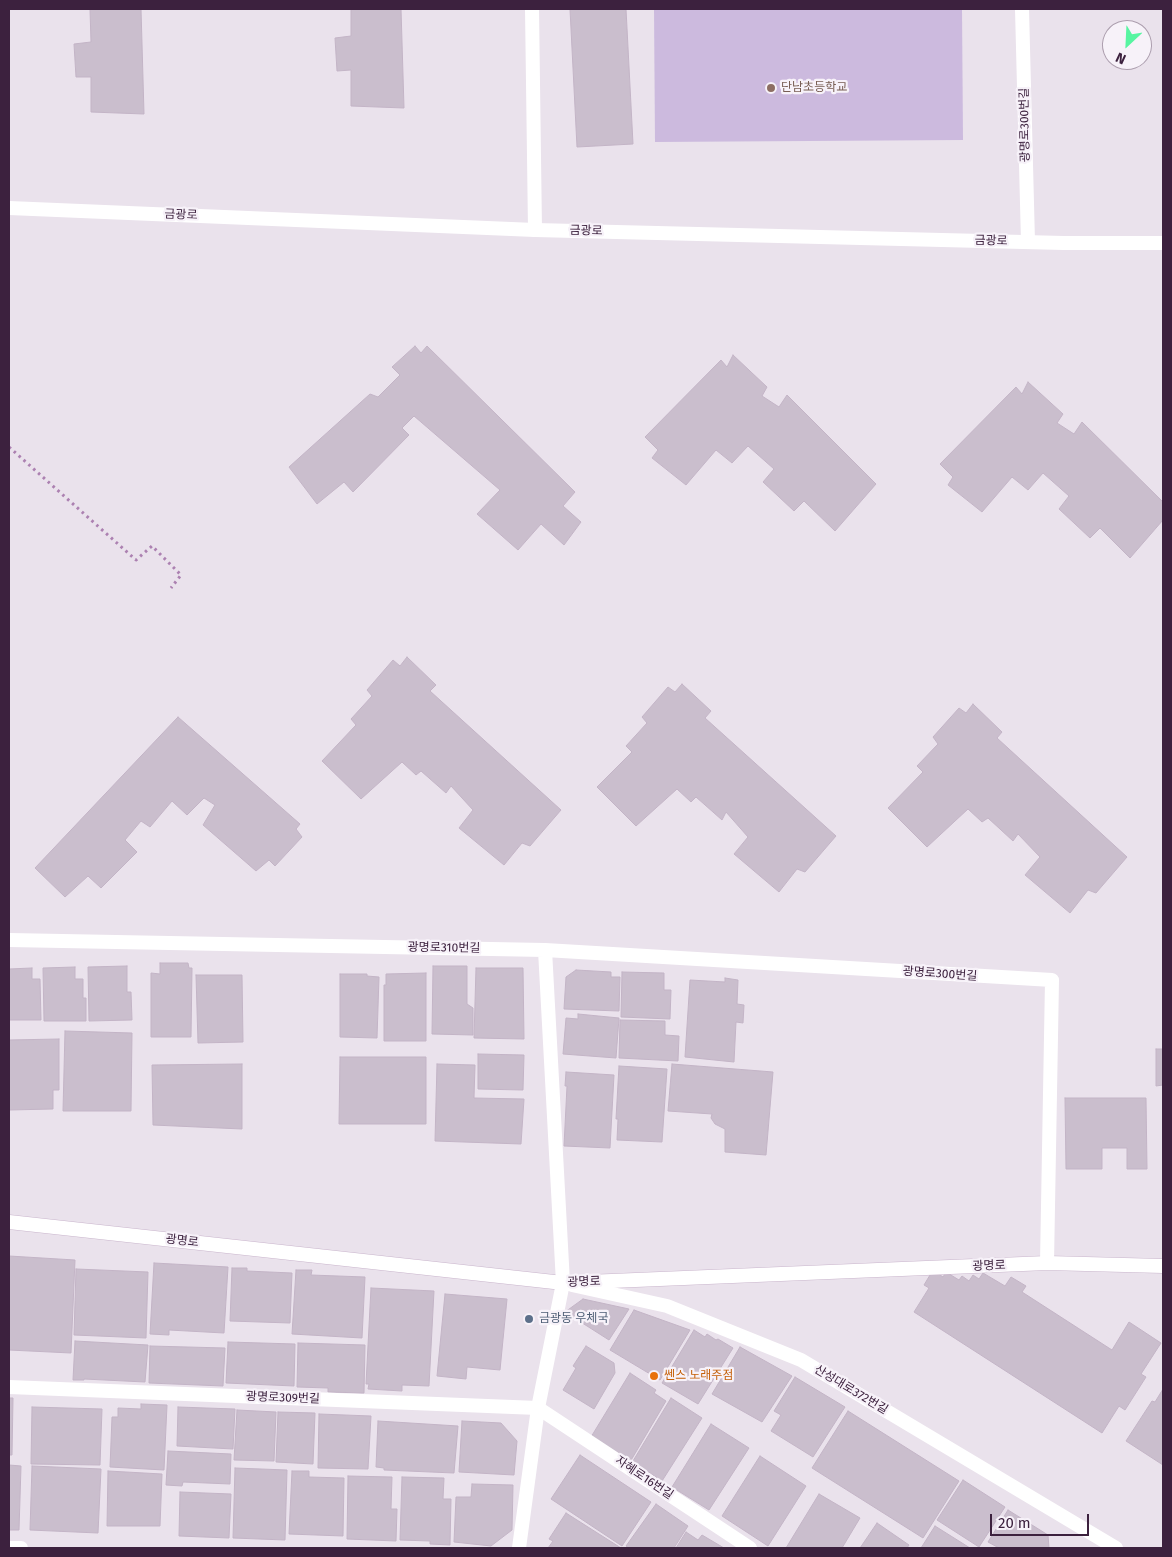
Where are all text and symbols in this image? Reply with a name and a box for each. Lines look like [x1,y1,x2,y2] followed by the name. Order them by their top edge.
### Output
[1102,20,1152,70] north arrow
[1113,48,1129,68] text: N
[781,81,847,95] place label: 단남초등학교
[765,82,777,94] marker: 단남초등학교
[1017,88,1033,162] street label: 광명로300번길
[164,207,198,223] street label: 금광로
[569,224,603,238] street label: 금광로
[974,234,1008,248] street label: 금광로
[407,940,481,956] street label: 광명로310번길
[902,964,978,984] street label: 광명로300번길
[165,1232,199,1250] street label: 광명로
[972,1258,1006,1274] street label: 광명로
[567,1274,601,1290] street label: 광명로
[539,1312,608,1326] place label: 금광동 우체국
[523,1313,535,1325] marker: 금광동 우체국
[812,1362,890,1418] street label: 산성대로372번길
[664,1369,733,1383] place label: 쎈스 노래주점
[648,1370,660,1382] marker: 쎈스 노래주점
[246,1390,320,1406] street label: 광명로309번길
[612,1453,676,1503] street label: 자혜로16번길
[992,1504,1091,1536] scale bar
[998,1514,1031,1532] text: 20 m

